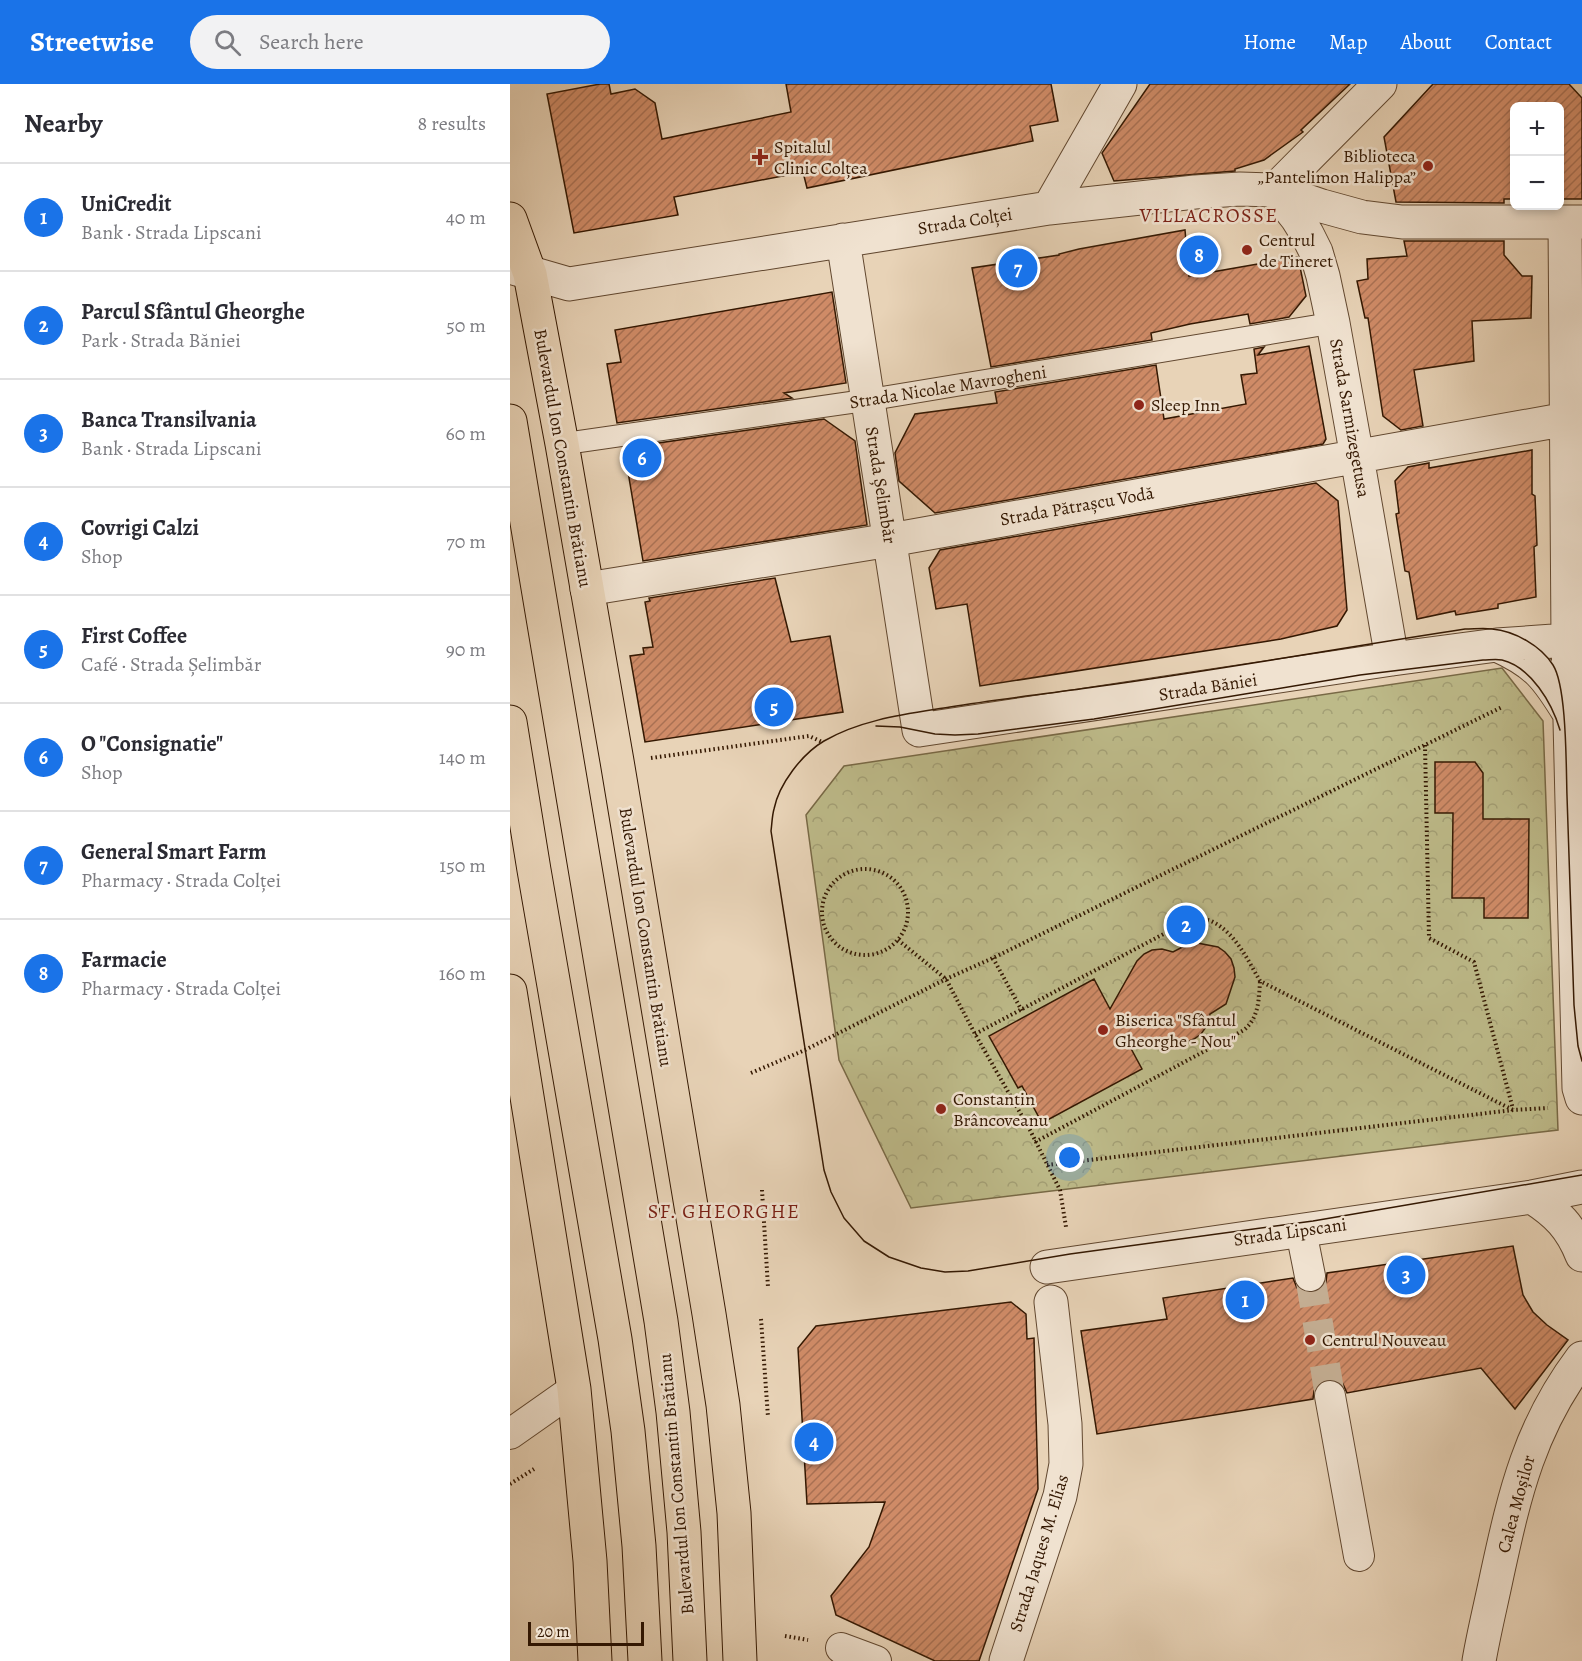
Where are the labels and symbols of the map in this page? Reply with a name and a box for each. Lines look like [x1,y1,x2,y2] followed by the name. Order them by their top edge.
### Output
[774,135,868,180] place label: Spitalul Clinic Colțea
[1257,144,1417,189] place label: Biblioteca „Pantelimon Halippa”
[751,148,769,166] marker: Spitalul Clinic Colțea
[1421,159,1435,173] marker: Biblioteca „Pantelimon Halippa”
[916,202,1014,240] street label: Strada Colței
[1138,202,1279,229] district label: VILLACROSSE
[1259,228,1333,273] place label: Centrul de Tineret
[1180,232,1218,278] pin: 8
[1240,243,1254,257] marker: Centrul de Tineret
[998,246,1038,291] pin: 7
[528,327,598,589] street label: Bulevardul Ion Constantin Brătianu
[1324,337,1376,500] street label: Strada Sarmizegetusa
[848,360,1048,414] street label: Strada Nicolae Mavrogheni
[1151,393,1220,417] place label: Sleep Inn
[1132,398,1146,412] marker: Sleep Inn
[860,425,902,545] street label: Strada Șelimbăr
[622,436,662,481] pin: 6
[998,481,1156,531] street label: Strada Pătrașcu Vodă
[1157,667,1259,707] street label: Strada Băniei
[754,684,794,730] pin: 5
[614,806,678,1068] street label: Bulevardul Ion Constantin Brătianu
[1166,902,1206,948] pin: 2
[1115,1008,1237,1053] place label: Biserica "Sfântul Gheorghe - Nou"
[1096,1023,1110,1037] marker: Biserica "Sfântul Gheorghe - Nou"
[953,1087,1049,1132] place label: Constantin Brâncoveanu
[934,1102,948,1116] marker: Constantin Brâncoveanu
[1055,1143,1084,1172] your location
[648,1198,800,1225] district label: SF. GHEORGHE
[1232,1212,1348,1252] street label: Strada Lipscani
[1386,1252,1426,1298] pin: 3
[1226,1278,1264,1322] pin: 1
[1322,1328,1447,1352] place label: Centrul Nouveau
[1303,1333,1317,1347] marker: Centrul Nouveau
[653,1352,699,1616] street label: Bulevardul Ion Constantin Brătianu
[794,1420,834,1464] pin: 4
[1491,1452,1541,1556] street label: Calea Moșilor
[1004,1471,1074,1635] street label: Strada Jaques M. Elias
[528,1619,644,1646] scale bar

